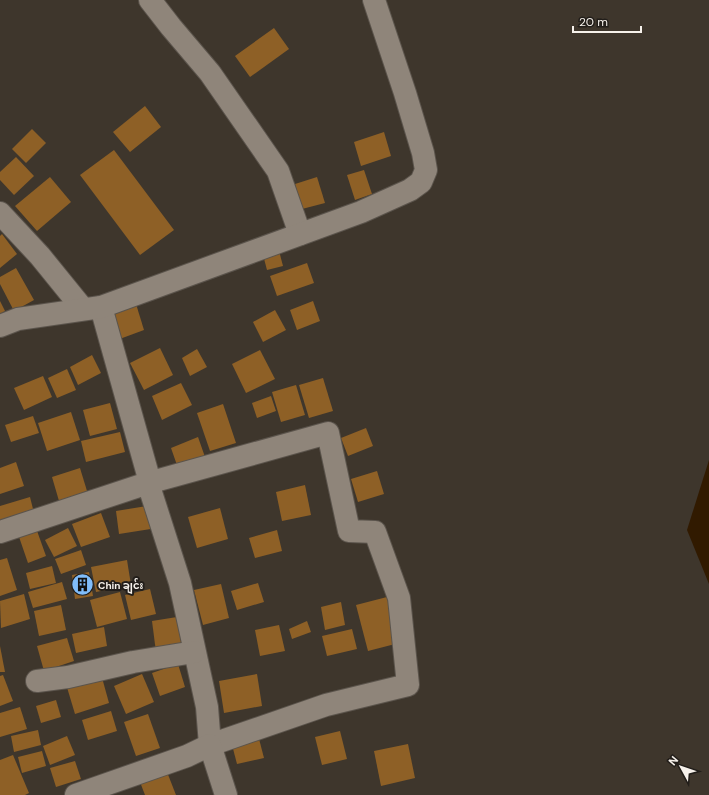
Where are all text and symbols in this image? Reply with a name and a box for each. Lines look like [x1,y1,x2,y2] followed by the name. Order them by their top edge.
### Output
[573,8,641,34] scale bar
[579,14,608,30] text: 20 m
[69,572,95,598] building icon: Chin ချင်း
[98,578,144,594] place label: Chin ချင်း
[661,747,701,787] north arrow
[665,753,681,768] text: N

